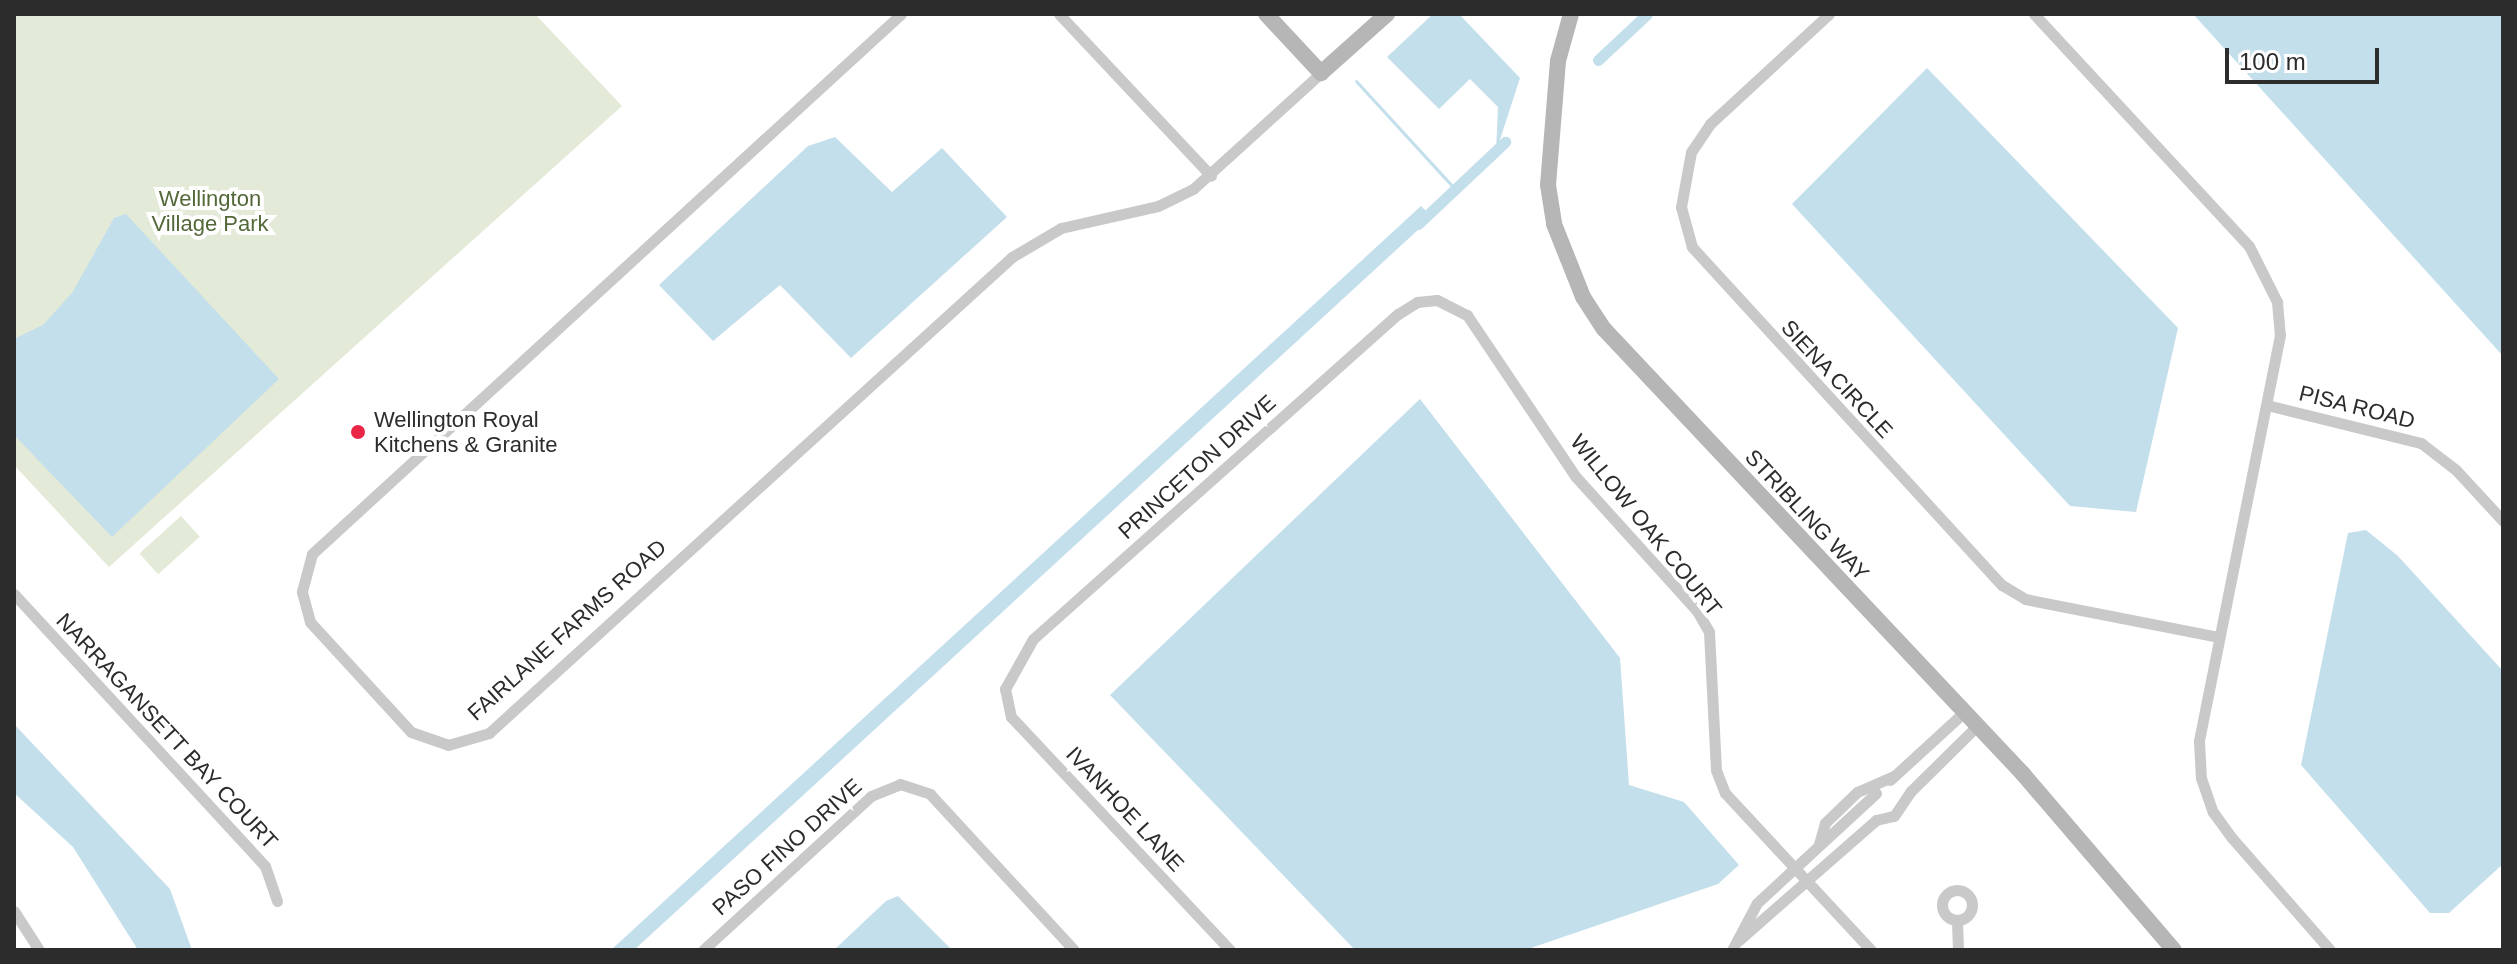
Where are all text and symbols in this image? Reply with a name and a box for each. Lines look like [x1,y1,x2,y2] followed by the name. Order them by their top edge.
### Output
[2229,32,2383,82] scale bar
[2239,48,2306,75] text: 100 m
[152,185,268,236] park label: Wellington Village Park
[1775,314,1899,444] street label: SIENA CIRCLE
[2296,380,2418,434] street label: PISA ROAD
[1113,389,1281,545] street label: PRINCETON DRIVE
[374,406,557,458] place label: Wellington Royal Kitchens & Granite
[349,423,367,441] marker: Wellington Royal Kitchens & Granite
[1565,429,1727,621] street label: WILLOW OAK COURT
[1739,444,1875,586] street label: STRIBLING WAY
[462,534,672,726] street label: FAIRLANE FARMS ROAD
[50,607,284,855] street label: NARRAGANSETT BAY COURT
[1060,741,1190,877] street label: IVANHOE LANE
[707,773,867,921] street label: PASO FINO DRIVE

